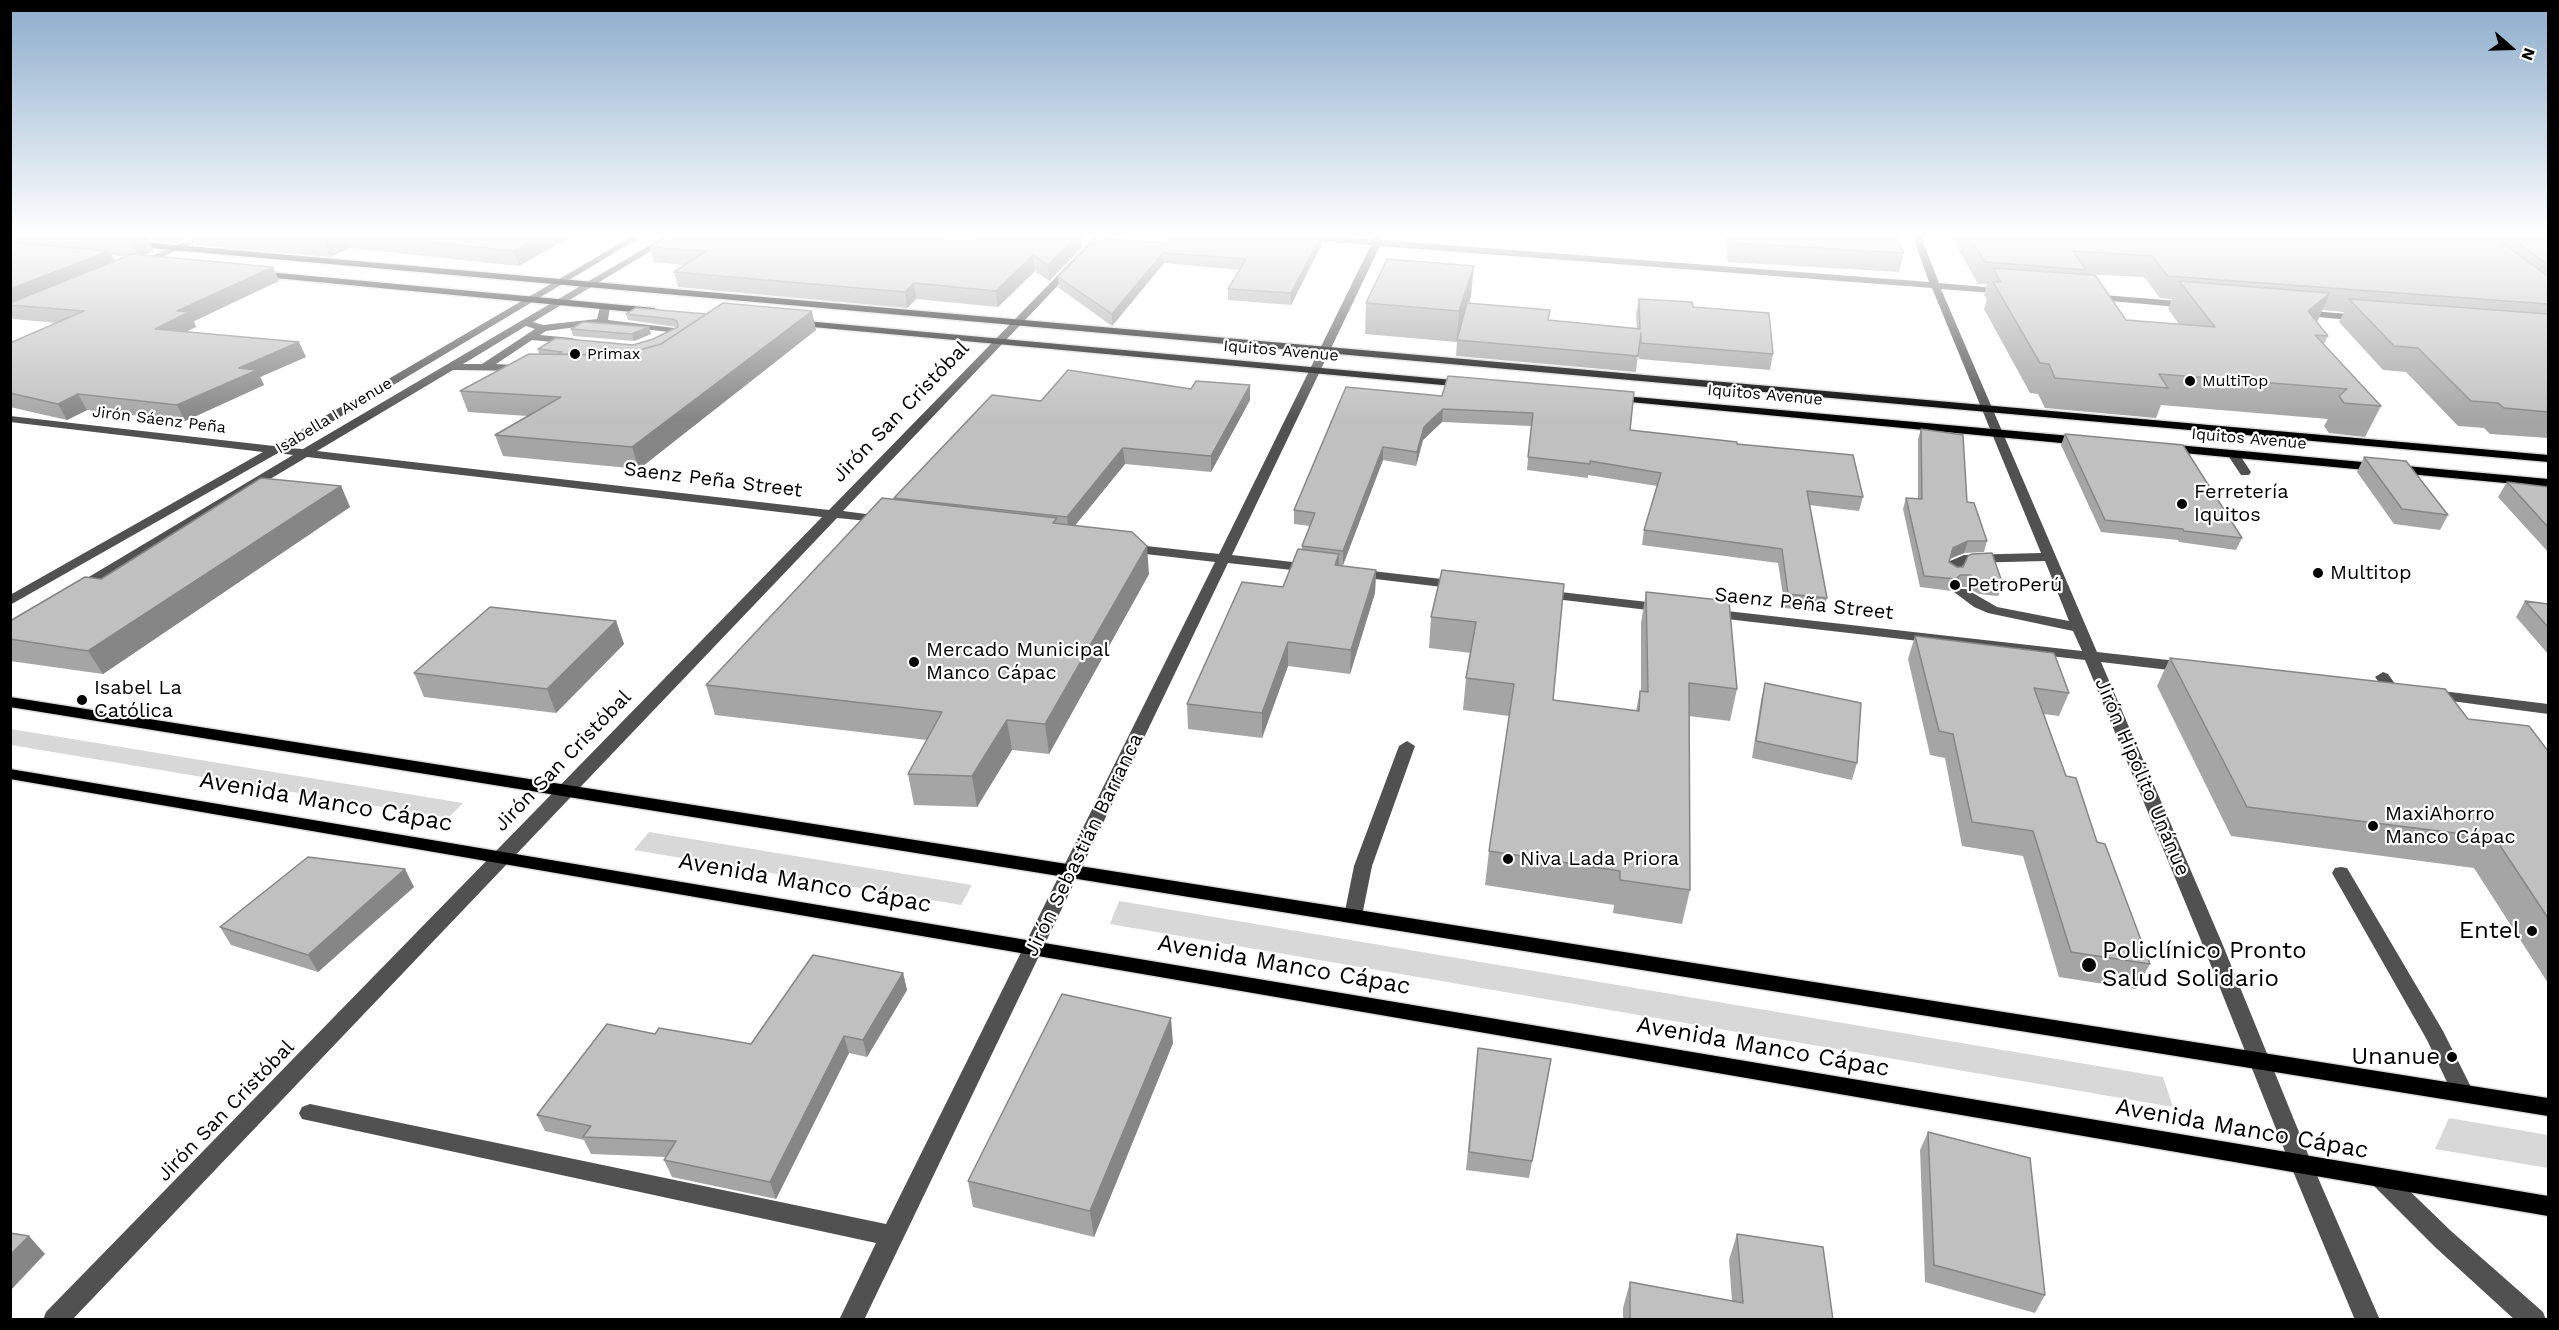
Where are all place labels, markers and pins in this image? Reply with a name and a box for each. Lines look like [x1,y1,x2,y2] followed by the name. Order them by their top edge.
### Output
[587,344,640,364] place label: Primax
[568,347,582,361] marker: Primax
[2202,371,2268,391] place label: MultiTop
[2183,374,2197,388] marker: MultiTop
[2194,480,2289,527] place label: Ferretería Iquitos
[2175,497,2189,511] marker: Ferretería Iquitos
[2330,561,2412,585] place label: Multitop
[2311,566,2325,580] marker: Multitop
[1967,573,2062,597] place label: PetroPerú
[1948,578,1962,592] marker: PetroPerú
[926,638,1110,685] place label: Mercado Municipal Manco Cápac
[907,655,921,669] marker: Mercado Municipal Manco Cápac
[94,676,182,723] place label: Isabel La Católica
[75,693,89,707] marker: Isabel La Católica
[2385,802,2516,849] place label: MaxiAhorro Manco Cápac
[2366,819,2380,833] marker: MaxiAhorro Manco Cápac
[1520,847,1679,871] place label: Niva Lada Priora
[1501,852,1515,866] marker: Niva Lada Priora
[2459,917,2520,945] place label: Entel
[2525,924,2539,938] marker: Entel
[2102,937,2307,993] place label: Policlínico Pronto Salud Solidario
[2080,956,2098,974] marker: Policlínico Pronto Salud Solidario
[2351,1043,2440,1071] place label: Unanue
[2445,1050,2459,1064] marker: Unanue

